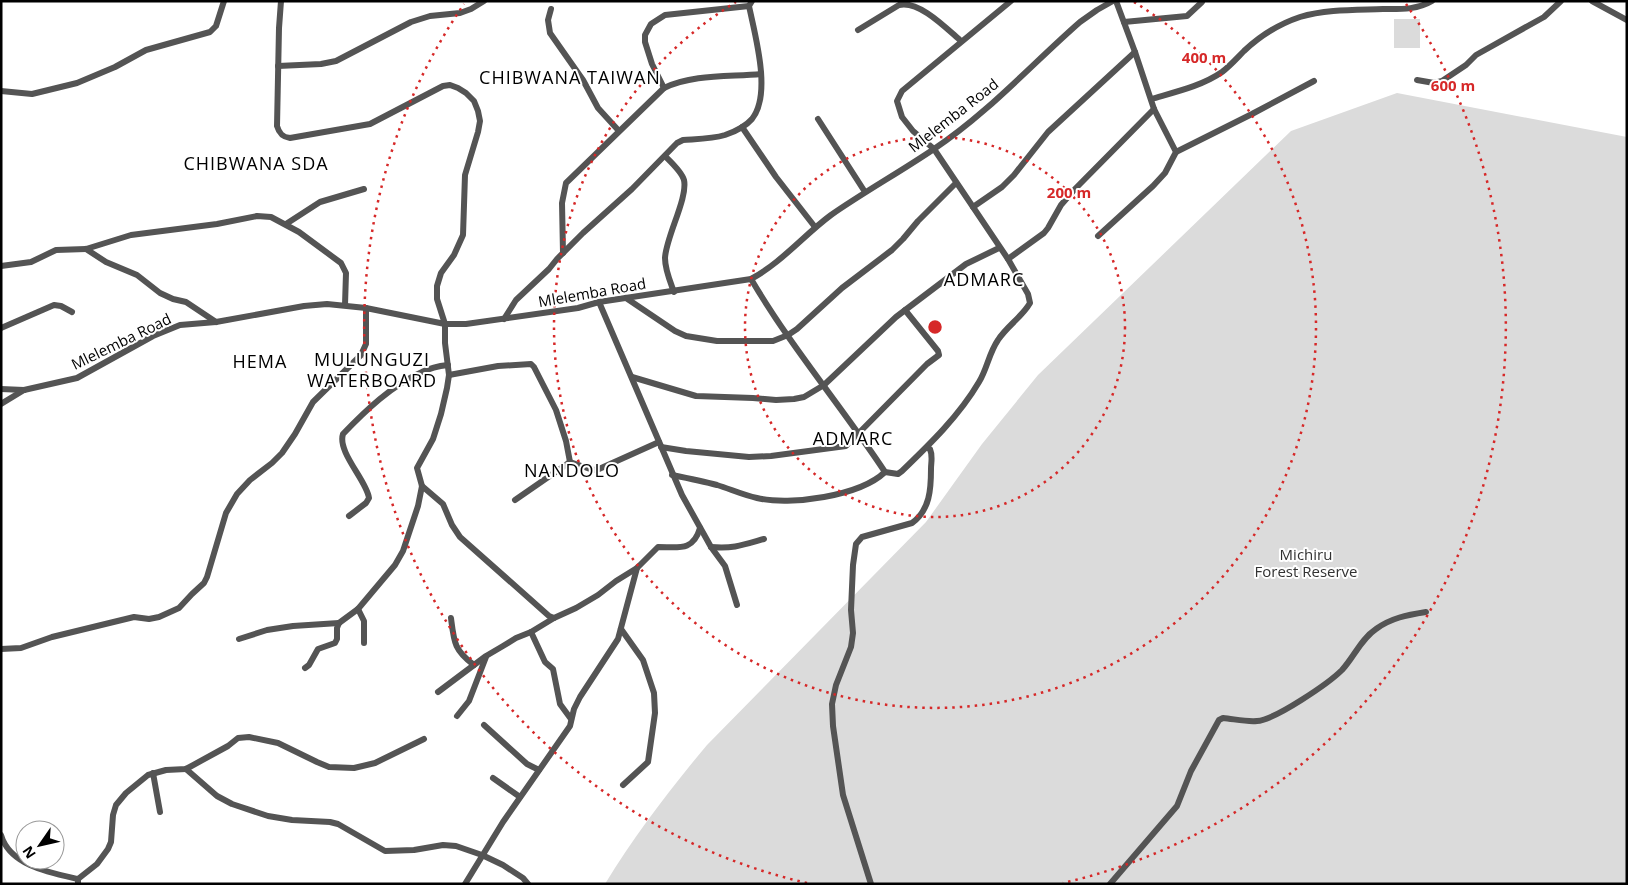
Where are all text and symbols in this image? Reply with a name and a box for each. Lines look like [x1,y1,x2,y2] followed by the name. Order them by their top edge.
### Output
[1182,47,1226,67] text: 400 m
[479,65,661,89] district label: CHIBWANA TAIWAN
[904,74,1002,156] street label: Mlelemba Road
[1431,75,1475,95] text: 600 m
[183,151,329,175] district label: CHIBWANA SDA
[1047,182,1091,202] text: 200 m
[944,267,1024,291] district label: ADMARC
[537,273,647,311] street label: Mlelemba Road
[68,308,174,374] street label: Mlelemba Road
[926,318,944,336] centre of rings
[307,347,437,392] district label: MULUNGUZI WATERBOARD
[233,349,287,373] district label: HEMA
[813,426,893,450] district label: ADMARC
[524,458,620,482] district label: NANDOLO
[1254,544,1358,581] park label: Michiru Forest Reserve
[15,820,65,870] north arrow
[18,843,40,863] text: N

